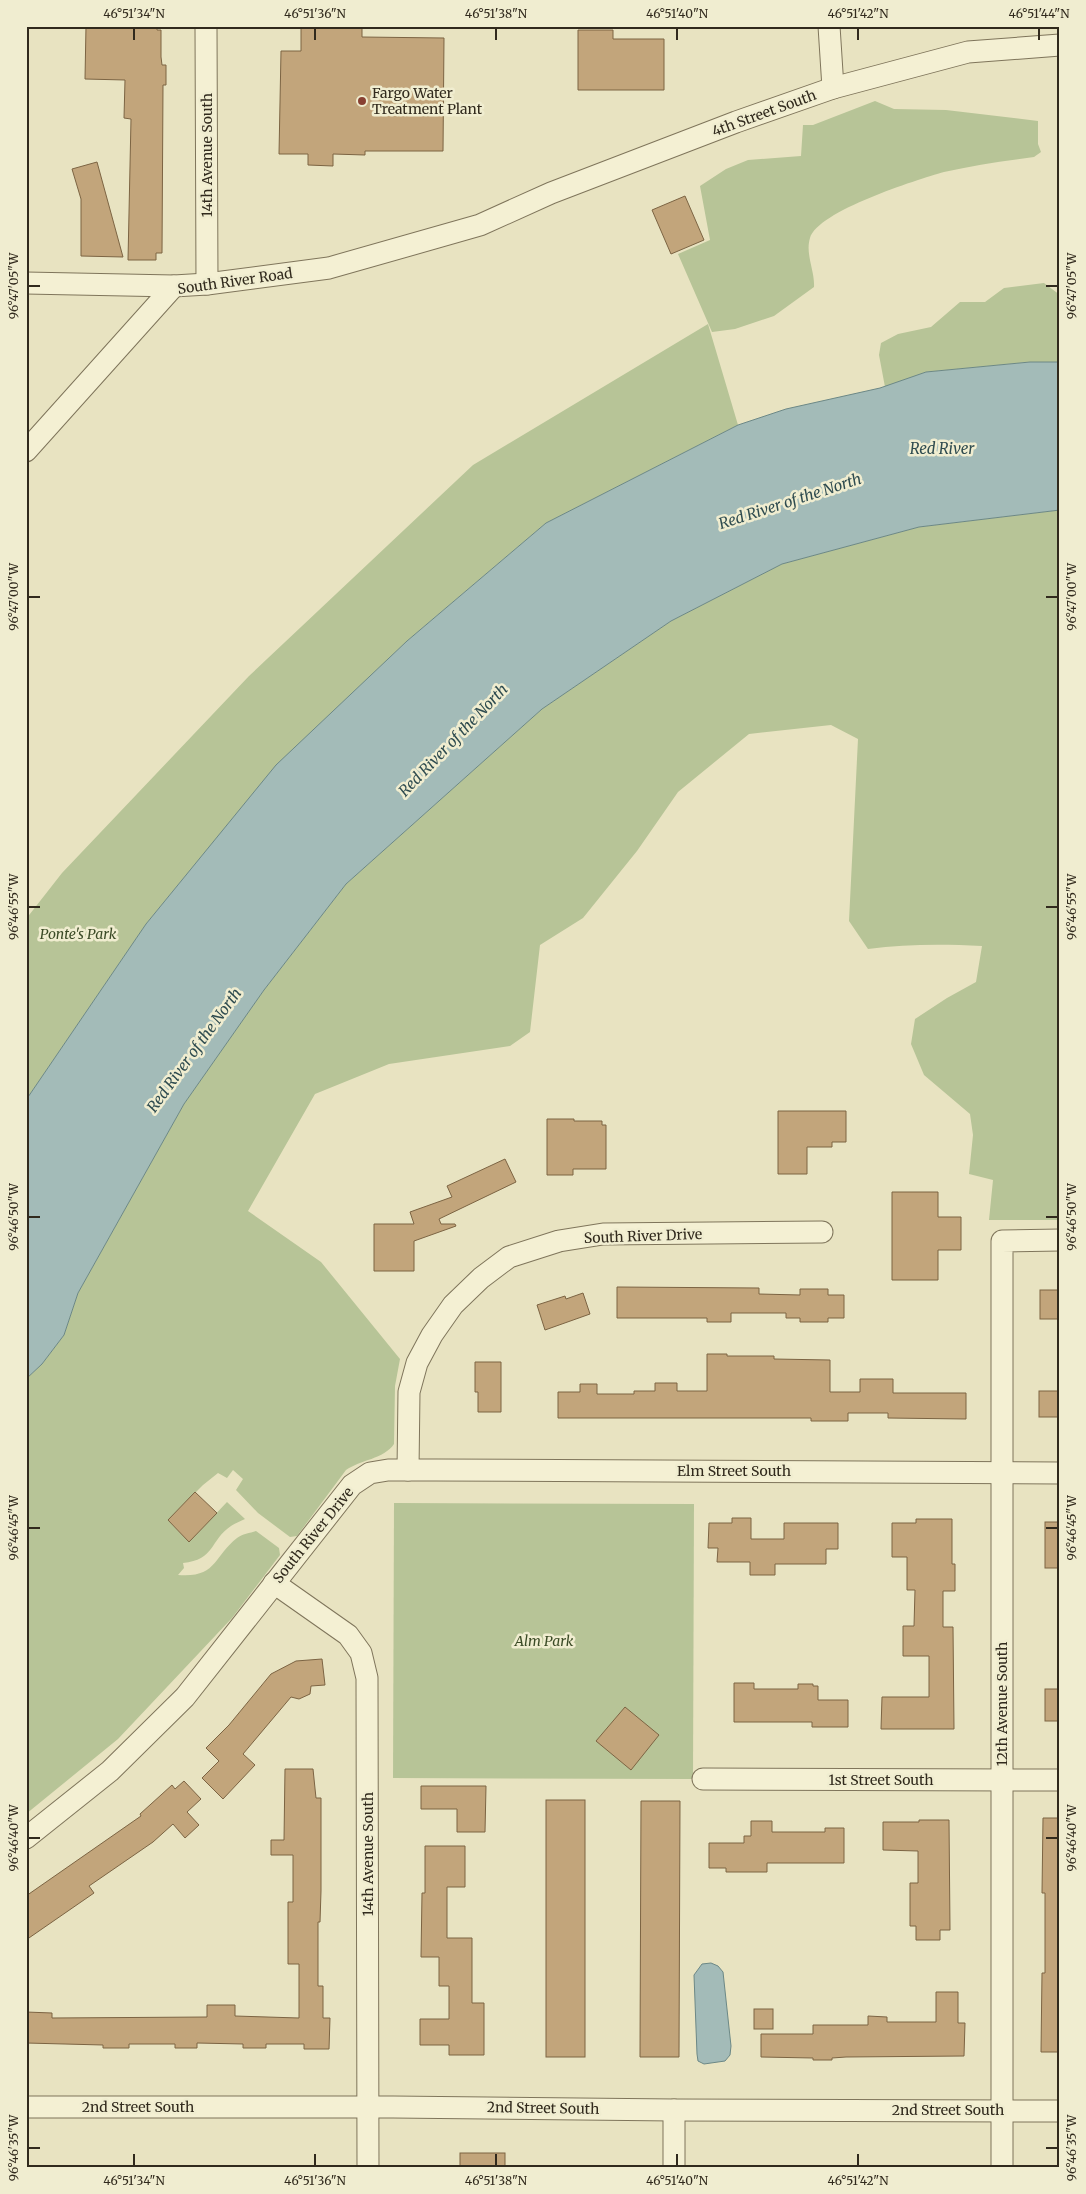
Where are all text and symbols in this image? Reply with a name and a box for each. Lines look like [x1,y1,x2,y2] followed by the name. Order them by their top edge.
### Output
[103,6,165,21] text: 46°51'34"N
[284,6,347,21] text: 46°51'36"N
[465,6,528,21] text: 46°51'38"N
[646,6,709,21] text: 46°51'40"N
[828,6,889,21] text: 46°51'42"N
[1009,6,1070,21] text: 46°51'44"N
[372,84,483,118] place label: Fargo Water Treatment Plant
[709,86,819,140] street label: 4th Street South
[198,93,216,217] street label: 14th Avenue South
[356,95,368,107] marker: Fargo Water Treatment Plant
[6,252,21,319] text: 96°47'05"W
[1064,252,1079,319] text: 96°47'05"W
[176,264,294,298] street label: South River Road
[910,439,975,458] water label: Red River
[716,469,864,533] water label: Red River of the North
[6,562,21,631] text: 96°47'00"W
[1064,562,1079,631] text: 96°47'00"W
[394,680,512,800] water label: Red River of the North
[6,873,21,940] text: 96°46'55"W
[1064,873,1079,940] text: 96°46'55"W
[40,925,117,943] park label: Ponte's Park
[143,984,245,1116] water label: Red River of the North
[6,1182,21,1251] text: 96°46'50"W
[1064,1182,1079,1251] text: 96°46'50"W
[584,1225,702,1247] street label: South River Drive
[677,1462,791,1480] street label: Elm Street South
[269,1483,357,1587] street label: South River Drive
[6,1494,21,1561] text: 96°46'45"W
[1064,1494,1079,1561] text: 96°46'45"W
[514,1632,574,1650] park label: Alm Park
[993,1642,1011,1766] street label: 12th Avenue South
[828,1771,934,1789] street label: 1st Street South
[359,1792,377,1916] street label: 14th Avenue South
[6,1803,21,1872] text: 96°46'40"W
[1064,1803,1079,1872] text: 96°46'40"W
[82,2098,194,2116] street label: 2nd Street South
[487,2098,599,2118] street label: 2nd Street South
[892,2101,1004,2119] street label: 2nd Street South
[6,2114,21,2181] text: 96°46'35"W
[1064,2114,1079,2181] text: 96°46'35"W
[103,2173,165,2188] text: 46°51'34"N
[284,2173,347,2188] text: 46°51'36"N
[465,2173,528,2188] text: 46°51'38"N
[646,2173,709,2188] text: 46°51'40"N
[828,2173,889,2188] text: 46°51'42"N

